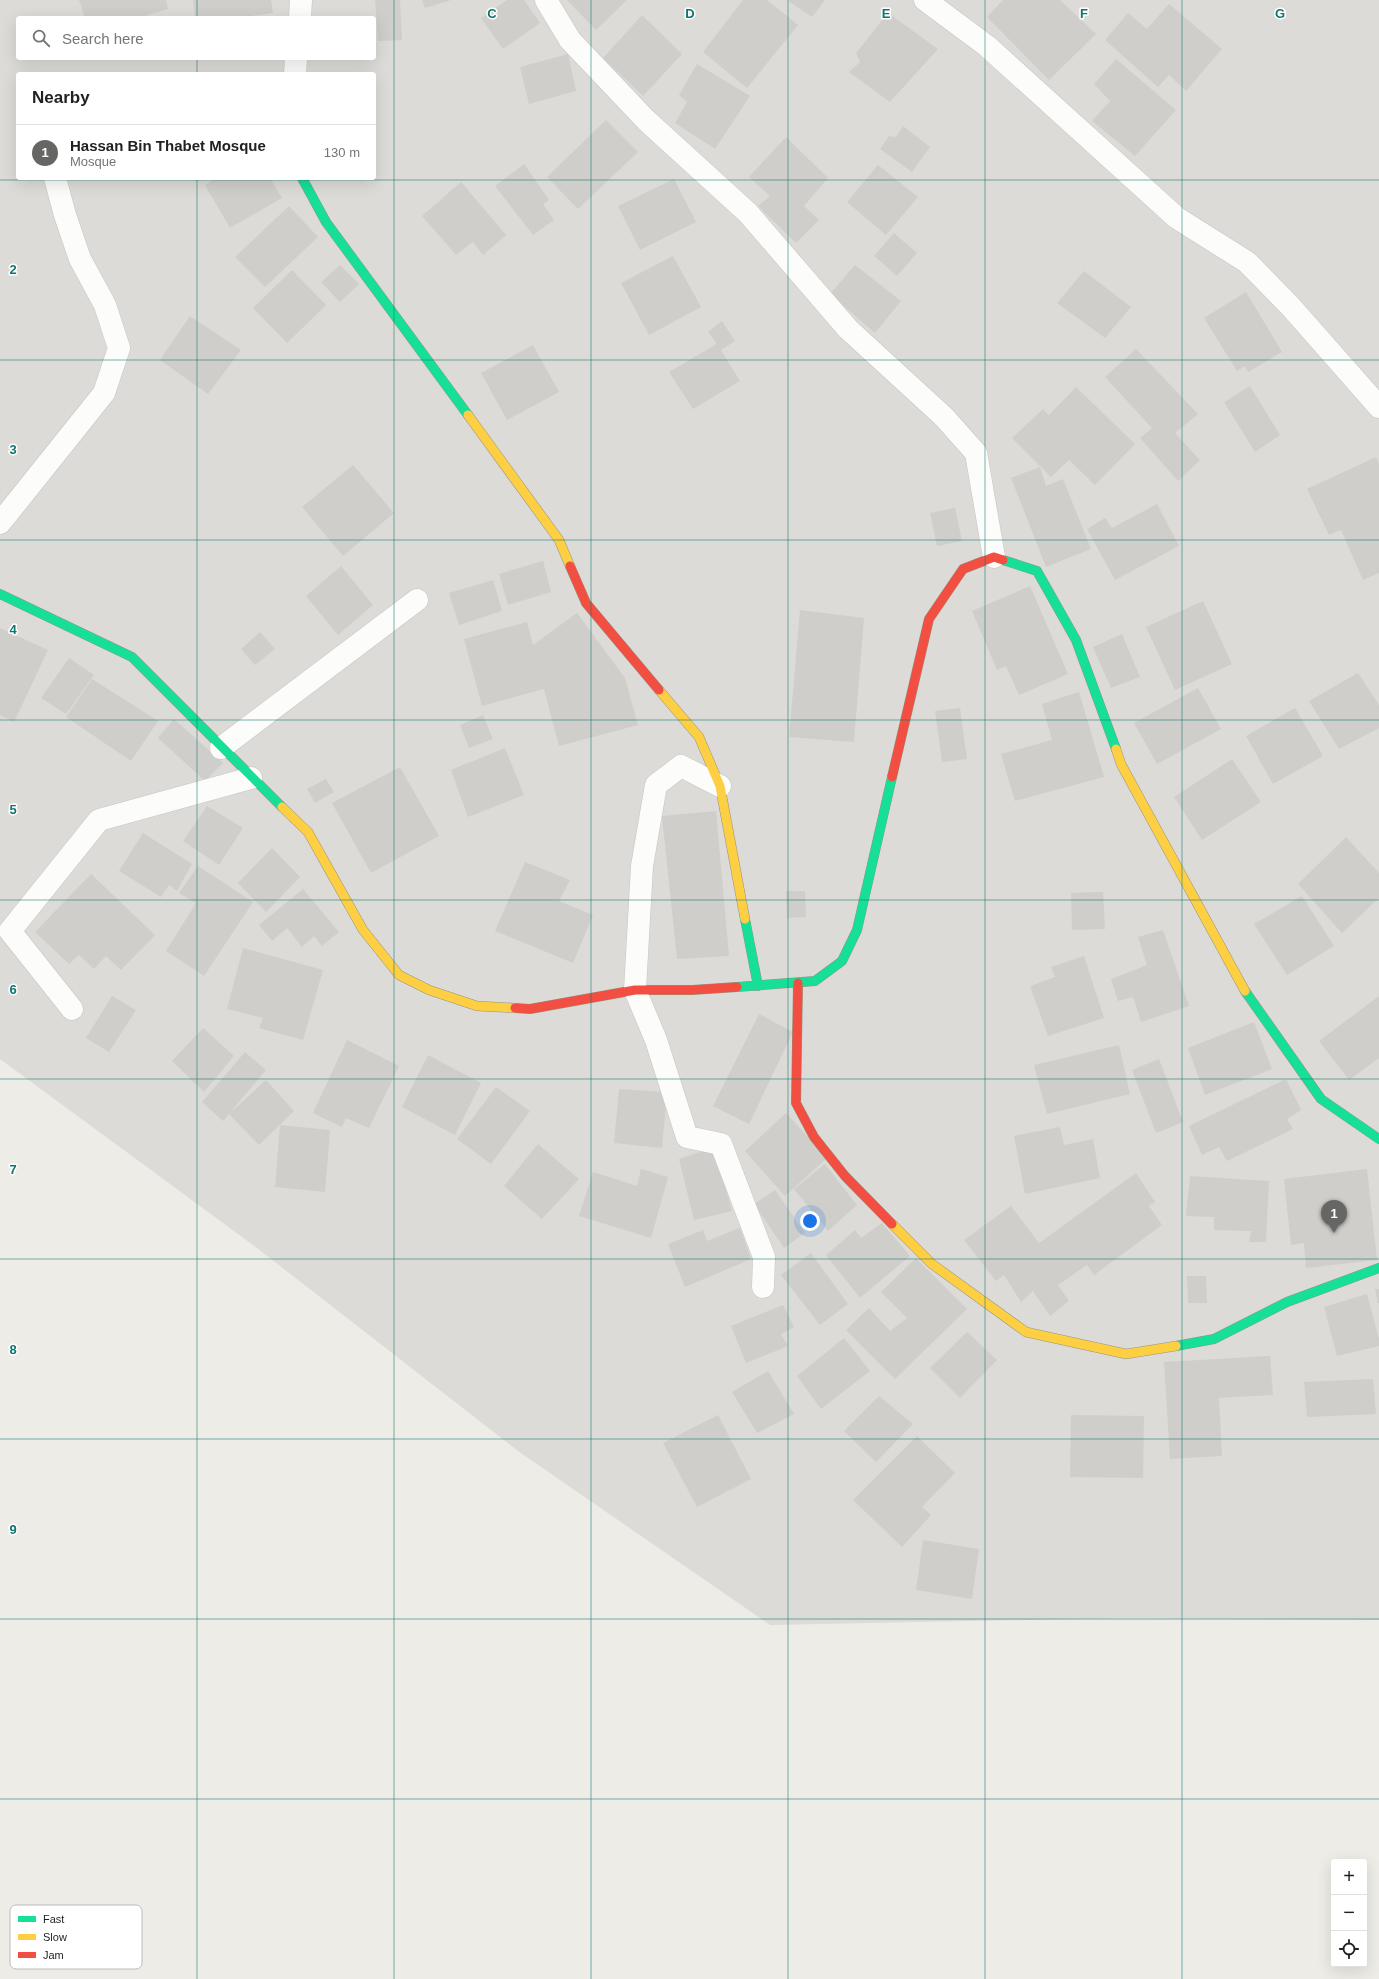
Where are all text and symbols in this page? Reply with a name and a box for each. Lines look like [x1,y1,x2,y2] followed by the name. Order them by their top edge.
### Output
[487,6,497,21] text: C
[685,6,695,21] text: D
[882,6,891,21] text: E
[1080,6,1088,21] text: F
[1275,6,1285,21] text: G
[16,16,376,60] search box
[30,27,52,49] icon: search
[62,30,144,47] text: Search here
[32,88,90,107] text: Nearby
[70,137,266,154] text: Hassan Bin Thabet Mosque
[41,145,49,160] text: 1
[324,145,360,160] text: 130 m
[70,154,116,169] text: Mosque
[9,262,17,277] text: 2
[9,442,17,457] text: 3
[9,622,17,637] text: 4
[9,802,17,817] text: 5
[9,982,17,997] text: 6
[9,1162,17,1177] text: 7
[1321,1200,1347,1233] pin: 1
[800,1211,820,1231] your location
[9,1342,17,1357] text: 8
[9,1522,17,1537] text: 9
[1331,1859,1367,1967] map controls
[1331,1859,1367,1895] button: +
[1331,1895,1367,1931] button: −
[10,1905,142,1969] legend
[43,1913,64,1925] text: Fast
[43,1931,67,1943] text: Slow
[1331,1931,1367,1967] button: locate
[43,1949,64,1961] text: Jam

